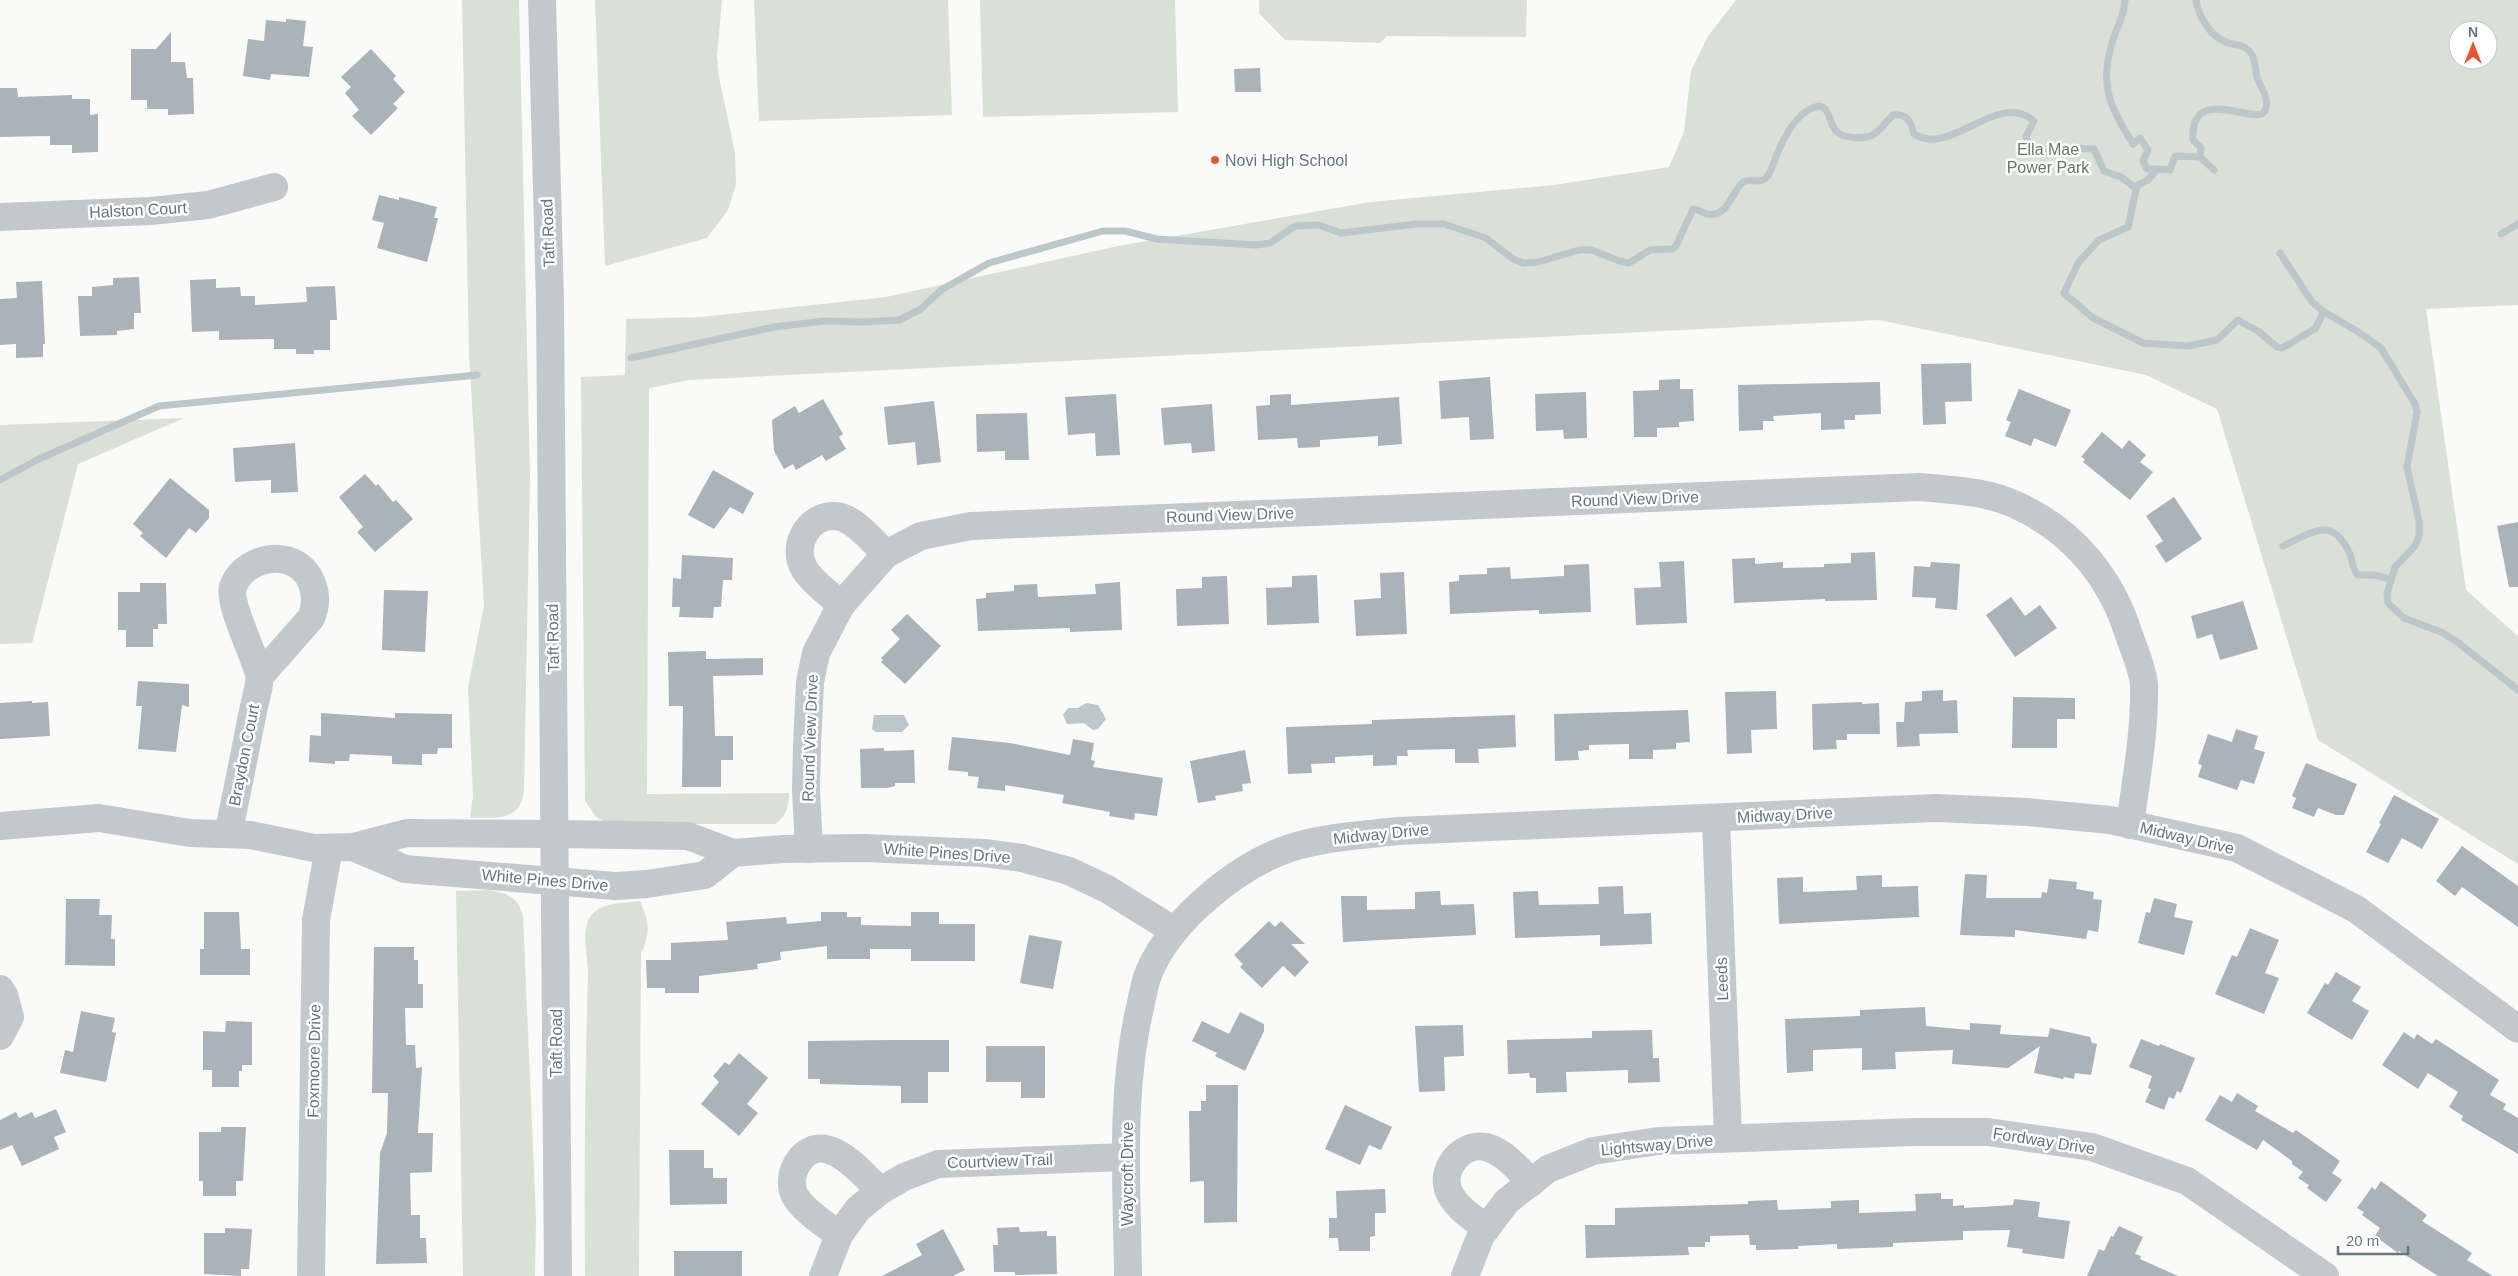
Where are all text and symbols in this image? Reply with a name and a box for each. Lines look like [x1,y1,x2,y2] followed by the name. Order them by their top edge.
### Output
[2448,20,2498,70] north arrow
[2468,24,2478,40] text: N
[2007,141,2090,176] park label: Ella Mae Power Park
[1225,152,1348,169] place label: Novi High School
[1209,154,1221,166] marker: Novi High School
[538,198,558,268] street label: Taft Road
[89,199,188,221] street label: Halston Court
[1571,488,1699,510] street label: Round View Drive
[1166,504,1294,526] street label: Round View Drive
[544,604,562,672] street label: Taft Road
[799,674,821,802] street label: Round View Drive
[226,702,262,807] street label: Braydon Court
[1737,804,1833,826] street label: Midway Drive
[2138,819,2236,857] street label: Midway Drive
[1332,821,1430,847] street label: Midway Drive
[883,840,1011,866] street label: White Pines Drive
[481,866,609,894] street label: White Pines Drive
[1713,957,1731,1001] street label: Leeds
[305,1004,323,1118] street label: Foxmoore Drive
[548,1009,565,1077] street label: Taft Road
[1119,1122,1136,1226] street label: Waycroft Drive
[1992,1125,2096,1157] street label: Fordway Drive
[1600,1132,1714,1158] street label: Lightsway Drive
[947,1151,1053,1171] street label: Courtview Trail
[2338,1224,2408,1256] scale bar
[2346,1232,2379,1249] text: 20 m

